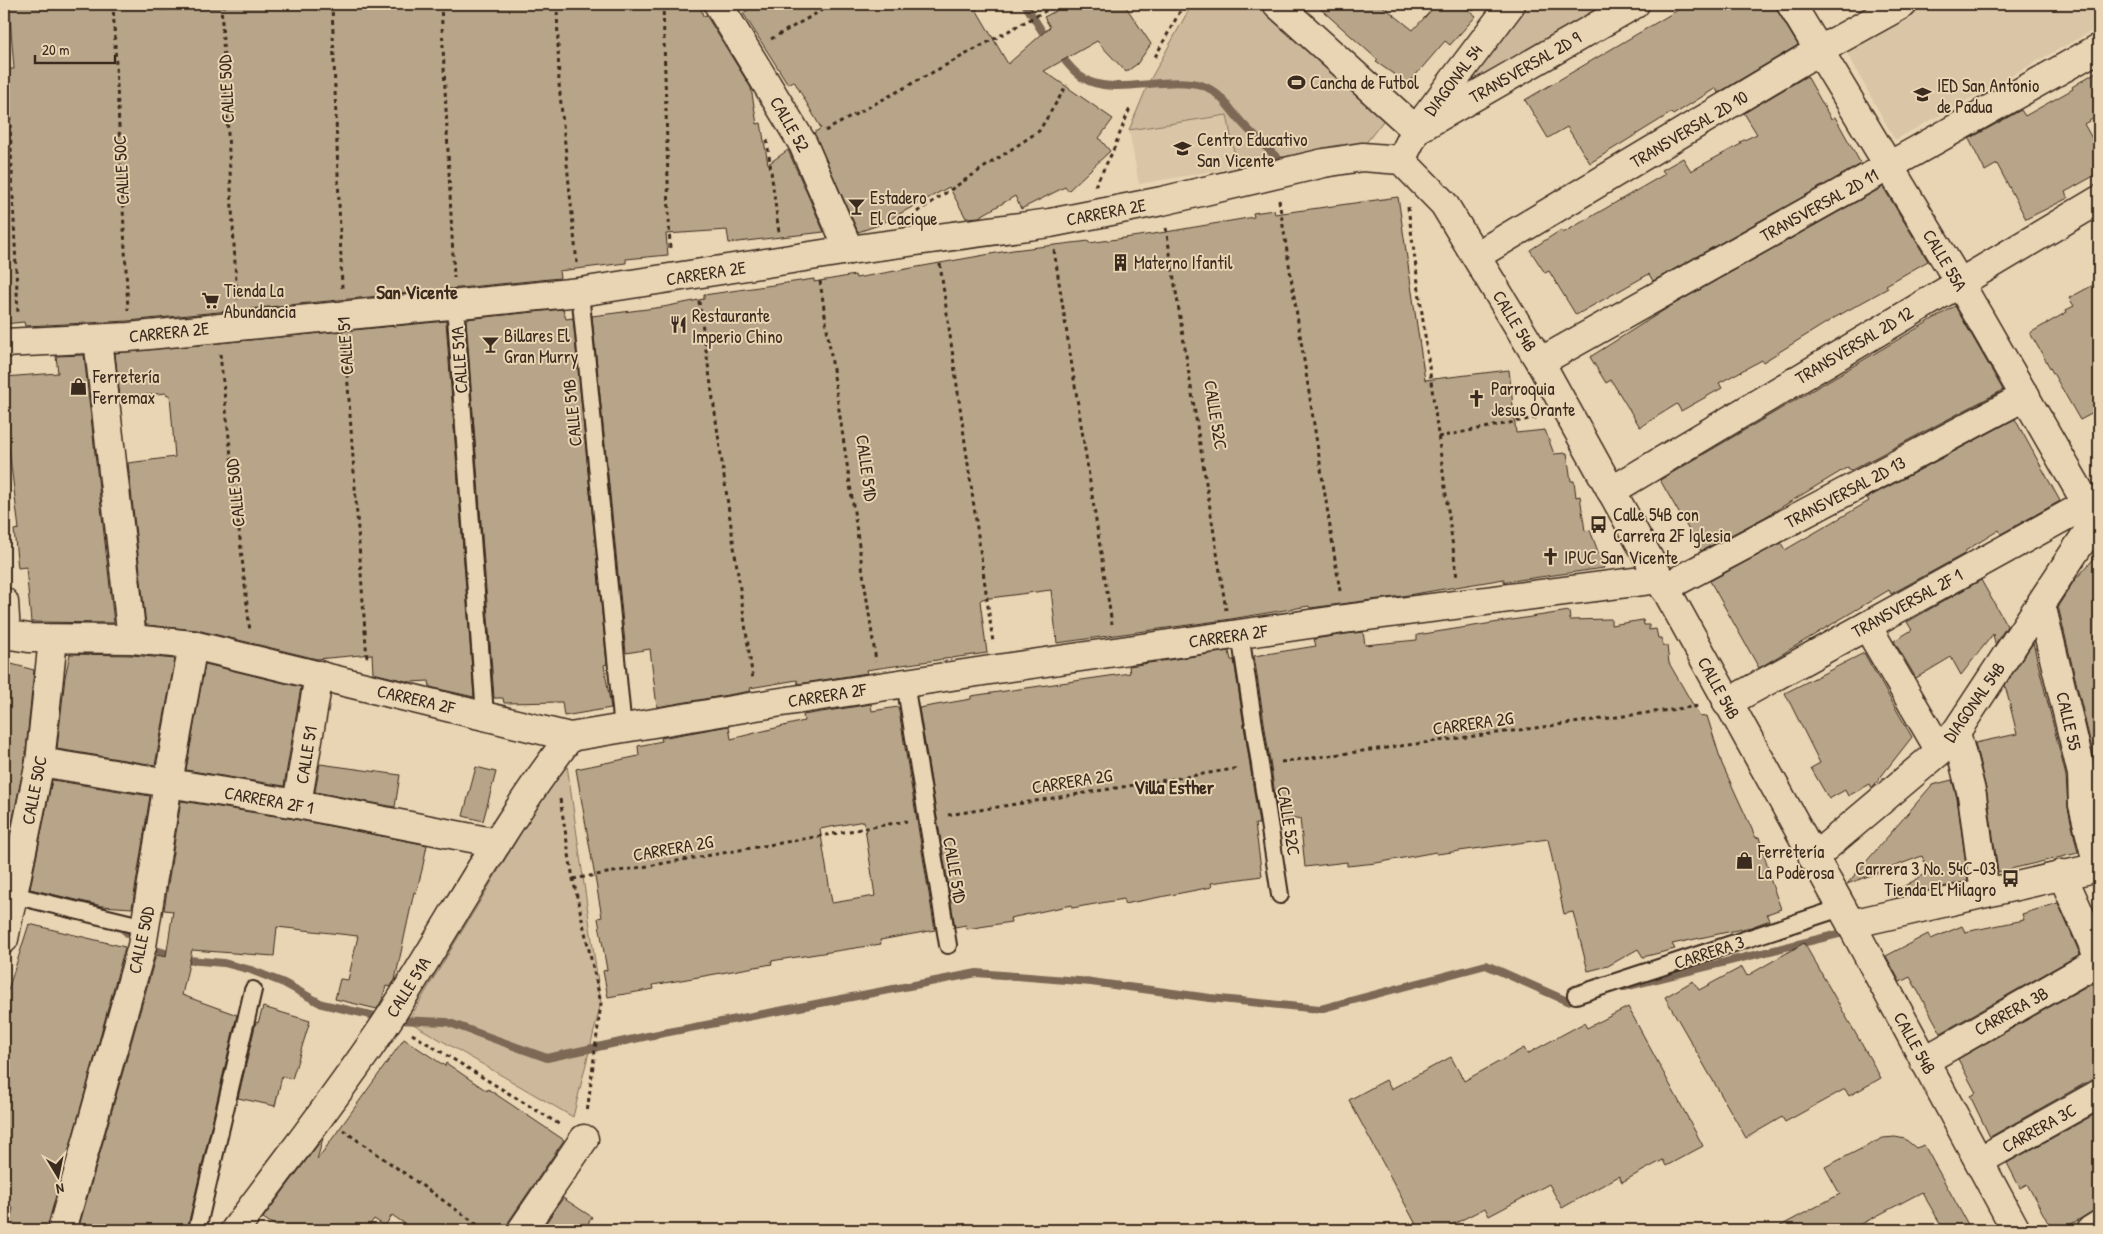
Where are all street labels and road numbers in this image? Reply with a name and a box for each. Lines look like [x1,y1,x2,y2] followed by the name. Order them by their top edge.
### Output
[1465,25,1586,109] street label: TRANSVERSAL 2D 9
[1418,39,1488,121] street label: DIAGONAL 54
[212,54,240,124] street label: CALLE 50D
[1626,84,1752,174] street label: TRANSVERSAL 2D 10
[764,92,816,157] street label: CALLE 52
[107,134,135,205] street label: CALLE 50C
[1755,162,1883,248] street label: TRANSVERSAL 2D 11
[1064,192,1148,232] street label: CARRERA 2E
[1917,224,1973,296] street label: CALLE 55A
[664,254,748,292] street label: CARRERA 2E
[1487,286,1543,356] street label: CALLE 54B
[1790,300,1918,390] street label: TRANSVERSAL 2D 12
[128,315,210,349] street label: CARRERA 2E
[330,316,360,376] street label: CALLE 51
[444,325,474,394] street label: CALLE 51A
[556,378,588,448] street label: CALLE 51B
[1198,378,1234,452] street label: CALLE 52C
[850,433,884,503] street label: CALLE 51D
[1780,450,1910,534] street label: TRANSVERSAL 2D 13
[219,457,251,528] street label: CALLE 50D
[1847,562,1967,644] street label: TRANSVERSAL 2F 1
[1187,618,1270,654] street label: CARRERA 2F
[1692,652,1746,724] street label: CALLE 54B
[1937,657,2011,747] street label: DIAGONAL 54B
[786,676,869,714] street label: CARRERA 2F
[375,678,459,720] street label: CARRERA 2F
[2050,689,2088,753] street label: CALLE 55
[1431,705,1515,741] street label: CARRERA 2G
[289,724,323,786] street label: CALLE 51
[15,753,53,827] street label: CALLE 50C
[1030,762,1114,800] street label: CARRERA 2G
[223,780,315,820] street label: CARRERA 2F 1
[1271,784,1307,858] street label: CALLE 52C
[631,829,715,867] street label: CARRERA 2G
[937,835,973,906] street label: CALLE 51D
[122,904,160,976] street label: CALLE 50D
[1671,929,1747,975] street label: CARRERA 3
[380,952,436,1022] street label: CALLE 51A
[1969,980,2053,1042] street label: CARRERA 3B
[1888,1007,1942,1079] street label: CALLE 54B
[1997,1097,2081,1159] street label: CARRERA 3C

